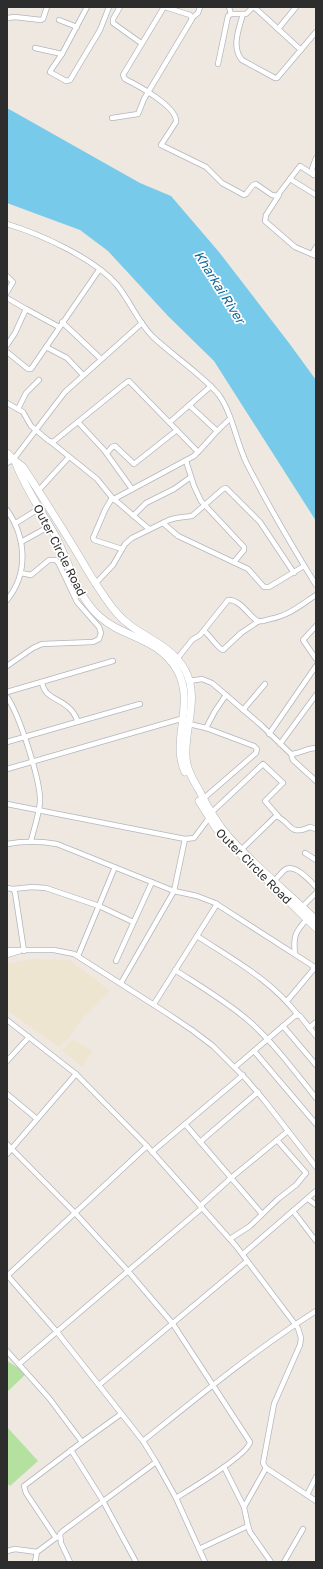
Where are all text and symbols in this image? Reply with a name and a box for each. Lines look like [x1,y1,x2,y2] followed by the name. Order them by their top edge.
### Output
[191,248,250,328] water label: Kharkai River
[30,502,90,598] street label: Outer Circle Road
[213,825,295,907] street label: Outer Circle Road

